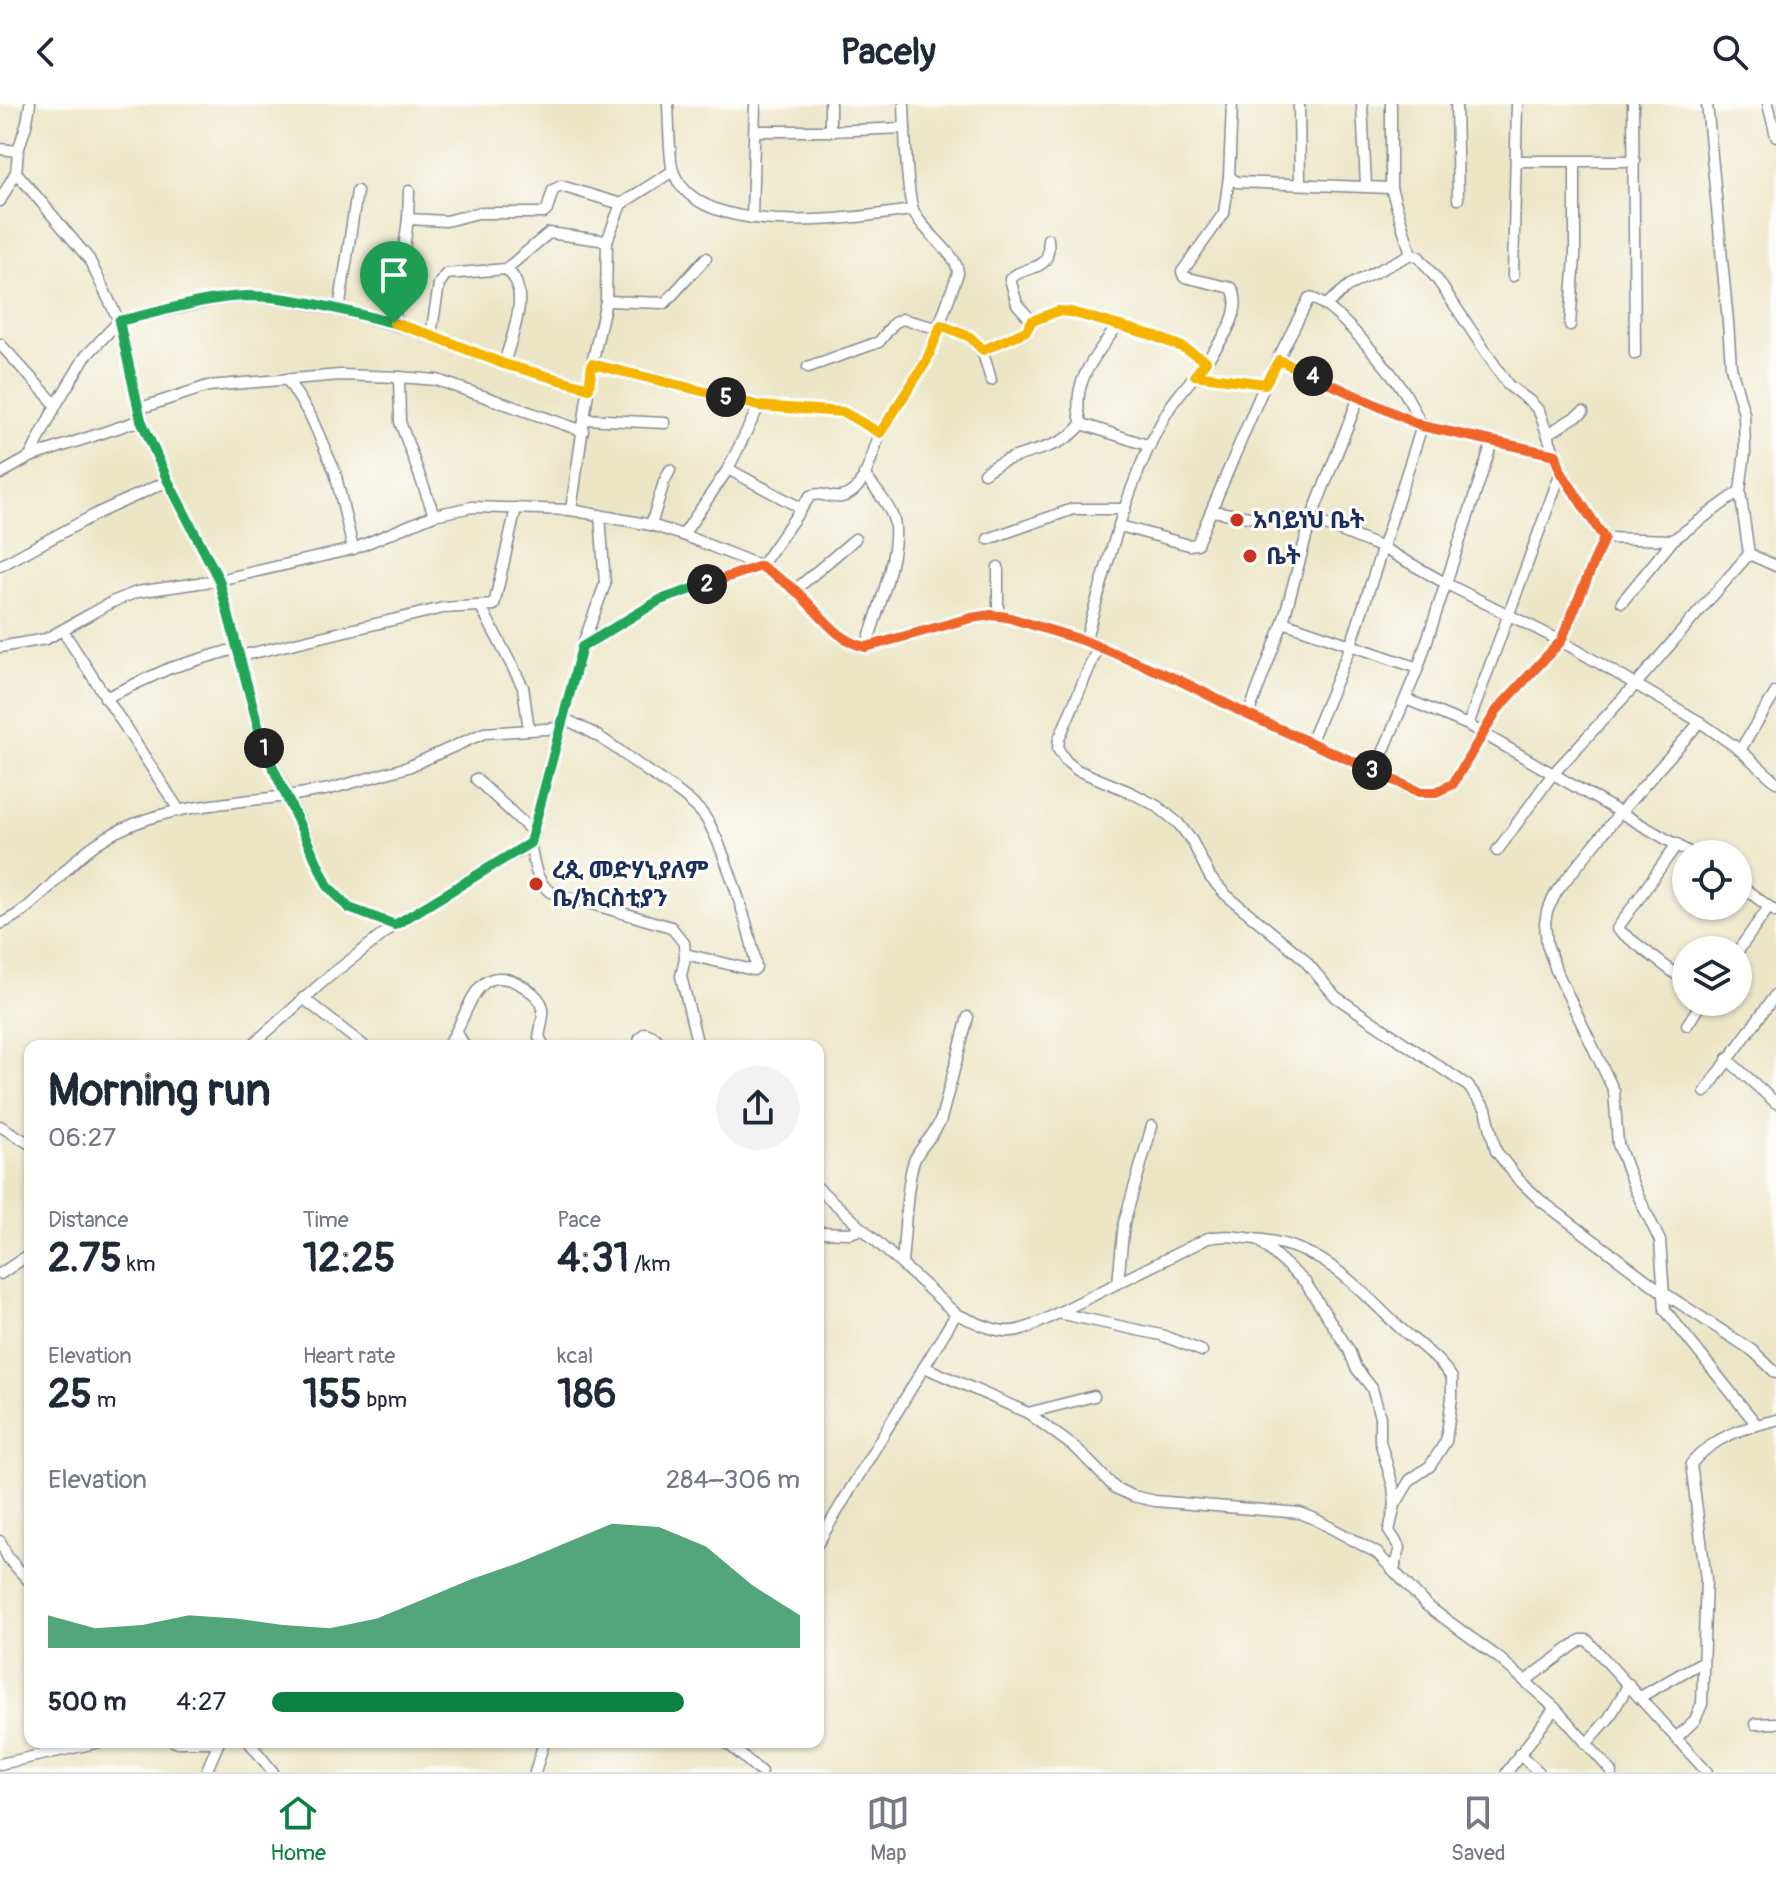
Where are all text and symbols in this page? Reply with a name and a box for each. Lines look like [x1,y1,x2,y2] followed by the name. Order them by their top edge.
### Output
[24,30,68,74] icon: back
[840,30,936,75] text: Pacely
[1708,30,1752,74] icon: search
[360,241,428,323] pin
[372,253,416,297] icon: arrive
[1293,356,1333,396] pin: 4
[1307,362,1319,390] text: 4
[706,377,746,417] pin: 5
[720,383,732,411] text: 5
[1253,506,1365,535] place label: አባይነህ ቤት
[1228,511,1246,529] marker: አባይነህ ቤት
[1266,542,1301,571] place label: ቤት
[1241,547,1259,565] marker: ቤት
[687,564,727,604] pin: 2
[701,570,713,598] text: 2
[244,728,284,768] pin: 1
[260,734,268,762] text: 1
[1352,750,1392,790] pin: 3
[1366,756,1378,784] text: 3
[1672,840,1752,1016] map controls
[1672,840,1752,920] button: locate
[552,856,709,913] place label: ረጲ መድሃኒያለም ቤ/ክርስቲያን
[527,875,545,893] marker: ረጲ መድሃኒያለም ቤ/ክርስቲያን
[1672,936,1752,1016] button: layers
[48,1064,271,1119] text: Morning run
[716,1066,800,1150] button: share
[48,1122,116,1154] text: 06:27
[48,1206,128,1234] text: Distance
[303,1206,349,1234] text: Time
[557,1206,601,1234] text: Pace
[48,1234,122,1283] text: 2.75
[303,1234,395,1283] text: 12:25
[557,1234,629,1283] text: 4:31
[122,1250,155,1278] text: km
[629,1250,671,1278] text: /km
[48,1342,132,1370] text: Elevation
[303,1342,395,1370] text: Heart rate
[557,1342,593,1370] text: kcal
[48,1370,92,1419] text: 25
[303,1370,362,1419] text: 155
[557,1370,616,1419] text: 186
[92,1386,116,1414] text: m
[362,1386,407,1414] text: bpm
[48,1464,147,1496] text: Elevation
[666,1464,800,1496] text: 284–306 m
[48,1686,126,1718] text: 500 m
[176,1686,226,1718] text: 4:27
[270,1791,326,1867] tab: Home
[866,1791,910,1867] tab: Map
[1451,1791,1506,1867] tab: Saved

